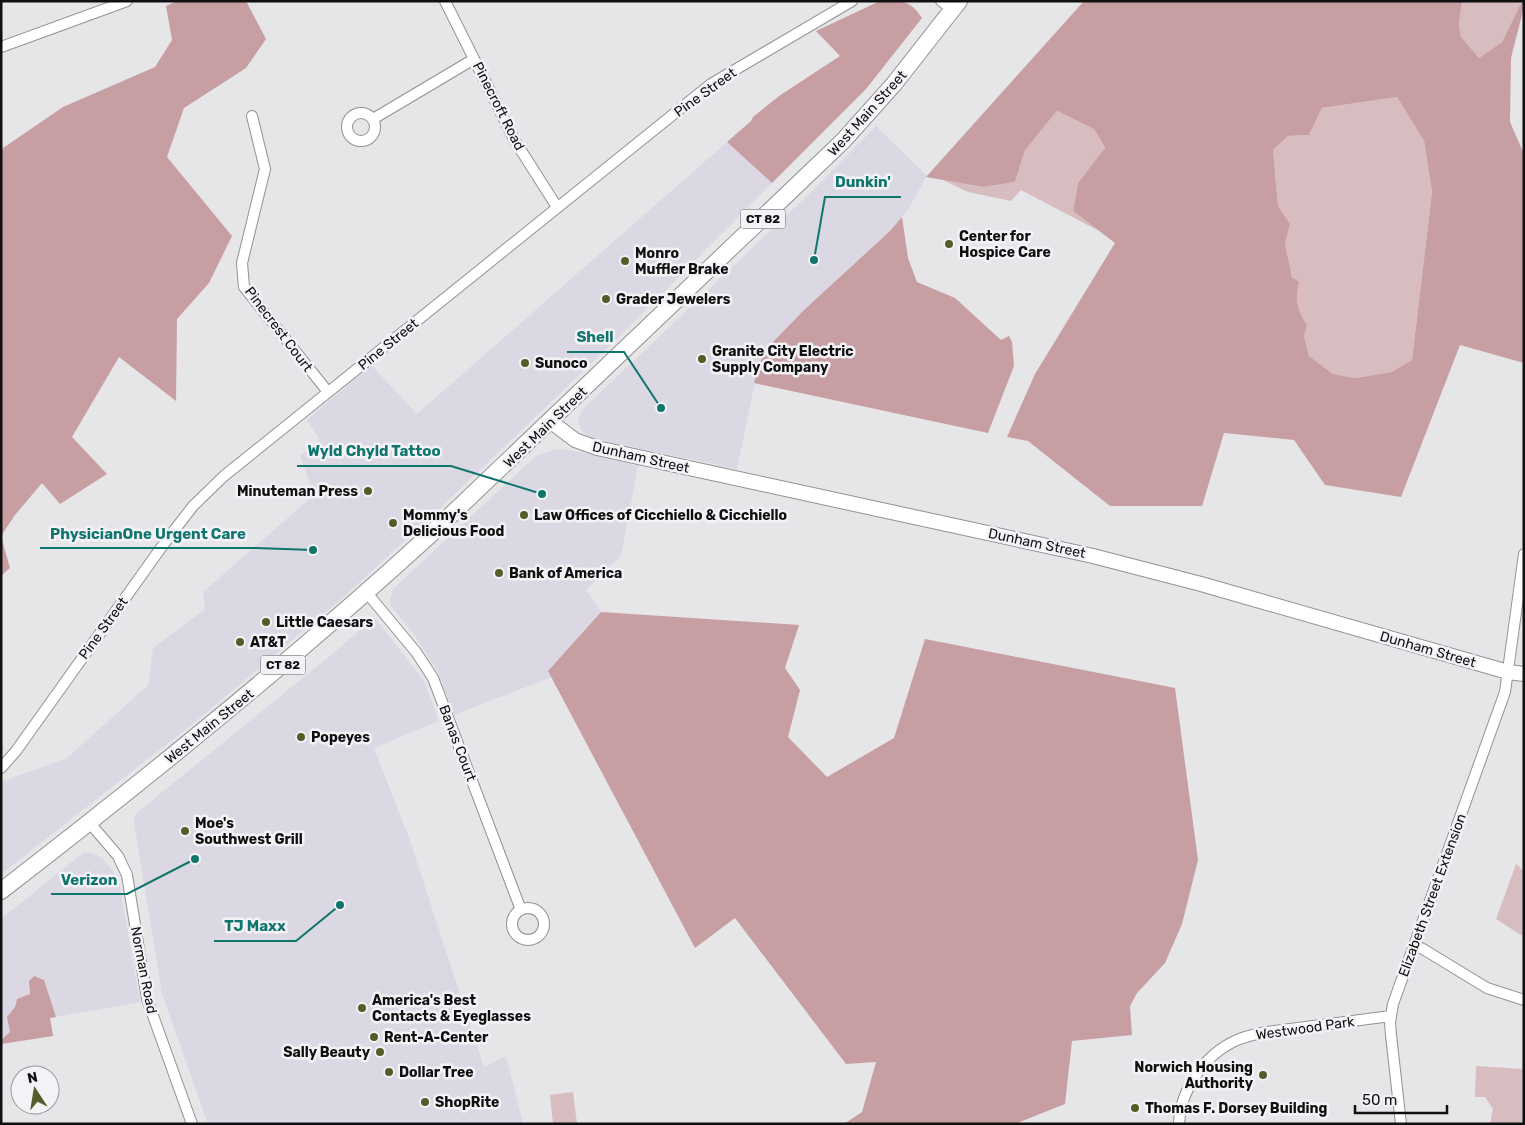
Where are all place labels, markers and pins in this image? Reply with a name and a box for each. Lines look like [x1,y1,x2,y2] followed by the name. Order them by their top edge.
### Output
[825,167,901,197] callout: Dunkin'
[959,228,1051,261] place label: Center for Hospice Care
[943,238,955,250] marker: Center for Hospice Care
[635,245,728,278] place label: Monro Muffler Brake
[619,255,631,267] marker: Monro Muffler Brake
[616,291,731,308] place label: Grader Jewelers
[600,293,612,305] marker: Grader Jewelers
[567,322,624,352] callout: Shell
[712,343,853,376] place label: Granite City Electric Supply Company
[696,353,708,365] marker: Granite City Electric Supply Company
[535,355,588,372] place label: Sunoco
[519,357,531,369] marker: Sunoco
[297,436,451,466] callout: Wyld Chyld Tattoo
[237,483,358,500] place label: Minuteman Press
[362,485,374,497] marker: Minuteman Press
[403,507,504,540] place label: Mommy's Delicious Food
[534,507,787,524] place label: Law Offices of Cicchiello & Cicchiello
[518,509,530,521] marker: Law Offices of Cicchiello & Cicchiello
[387,517,399,529] marker: Mommy's Delicious Food
[40,518,256,548] callout: PhysicianOne Urgent Care
[509,565,622,582] place label: Bank of America
[493,567,505,579] marker: Bank of America
[276,614,374,631] place label: Little Caesars
[260,616,272,628] marker: Little Caesars
[250,634,286,651] place label: AT&T
[234,636,246,648] marker: AT&T
[311,729,370,746] place label: Popeyes
[295,731,307,743] marker: Popeyes
[195,815,303,848] place label: Moe's Southwest Grill
[179,825,191,837] marker: Moe's Southwest Grill
[51,864,127,894] callout: Verizon
[214,911,296,941] callout: TJ Maxx
[372,992,531,1025] place label: America's Best Contacts & Eyeglasses
[356,1002,368,1014] marker: America's Best Contacts & Eyeglasses
[384,1029,489,1046] place label: Rent-A-Center
[368,1031,380,1043] marker: Rent-A-Center
[283,1044,371,1061] place label: Sally Beauty
[374,1046,386,1058] marker: Sally Beauty
[1134,1059,1254,1092] place label: Norwich Housing Authority
[399,1064,474,1081] place label: Dollar Tree
[383,1066,395,1078] marker: Dollar Tree
[1257,1069,1269,1081] marker: Norwich Housing Authority
[435,1094,499,1111] place label: ShopRite
[419,1096,431,1108] marker: ShopRite
[1145,1100,1327,1117] place label: Thomas F. Dorsey Building
[1129,1102,1141,1114] marker: Thomas F. Dorsey Building

